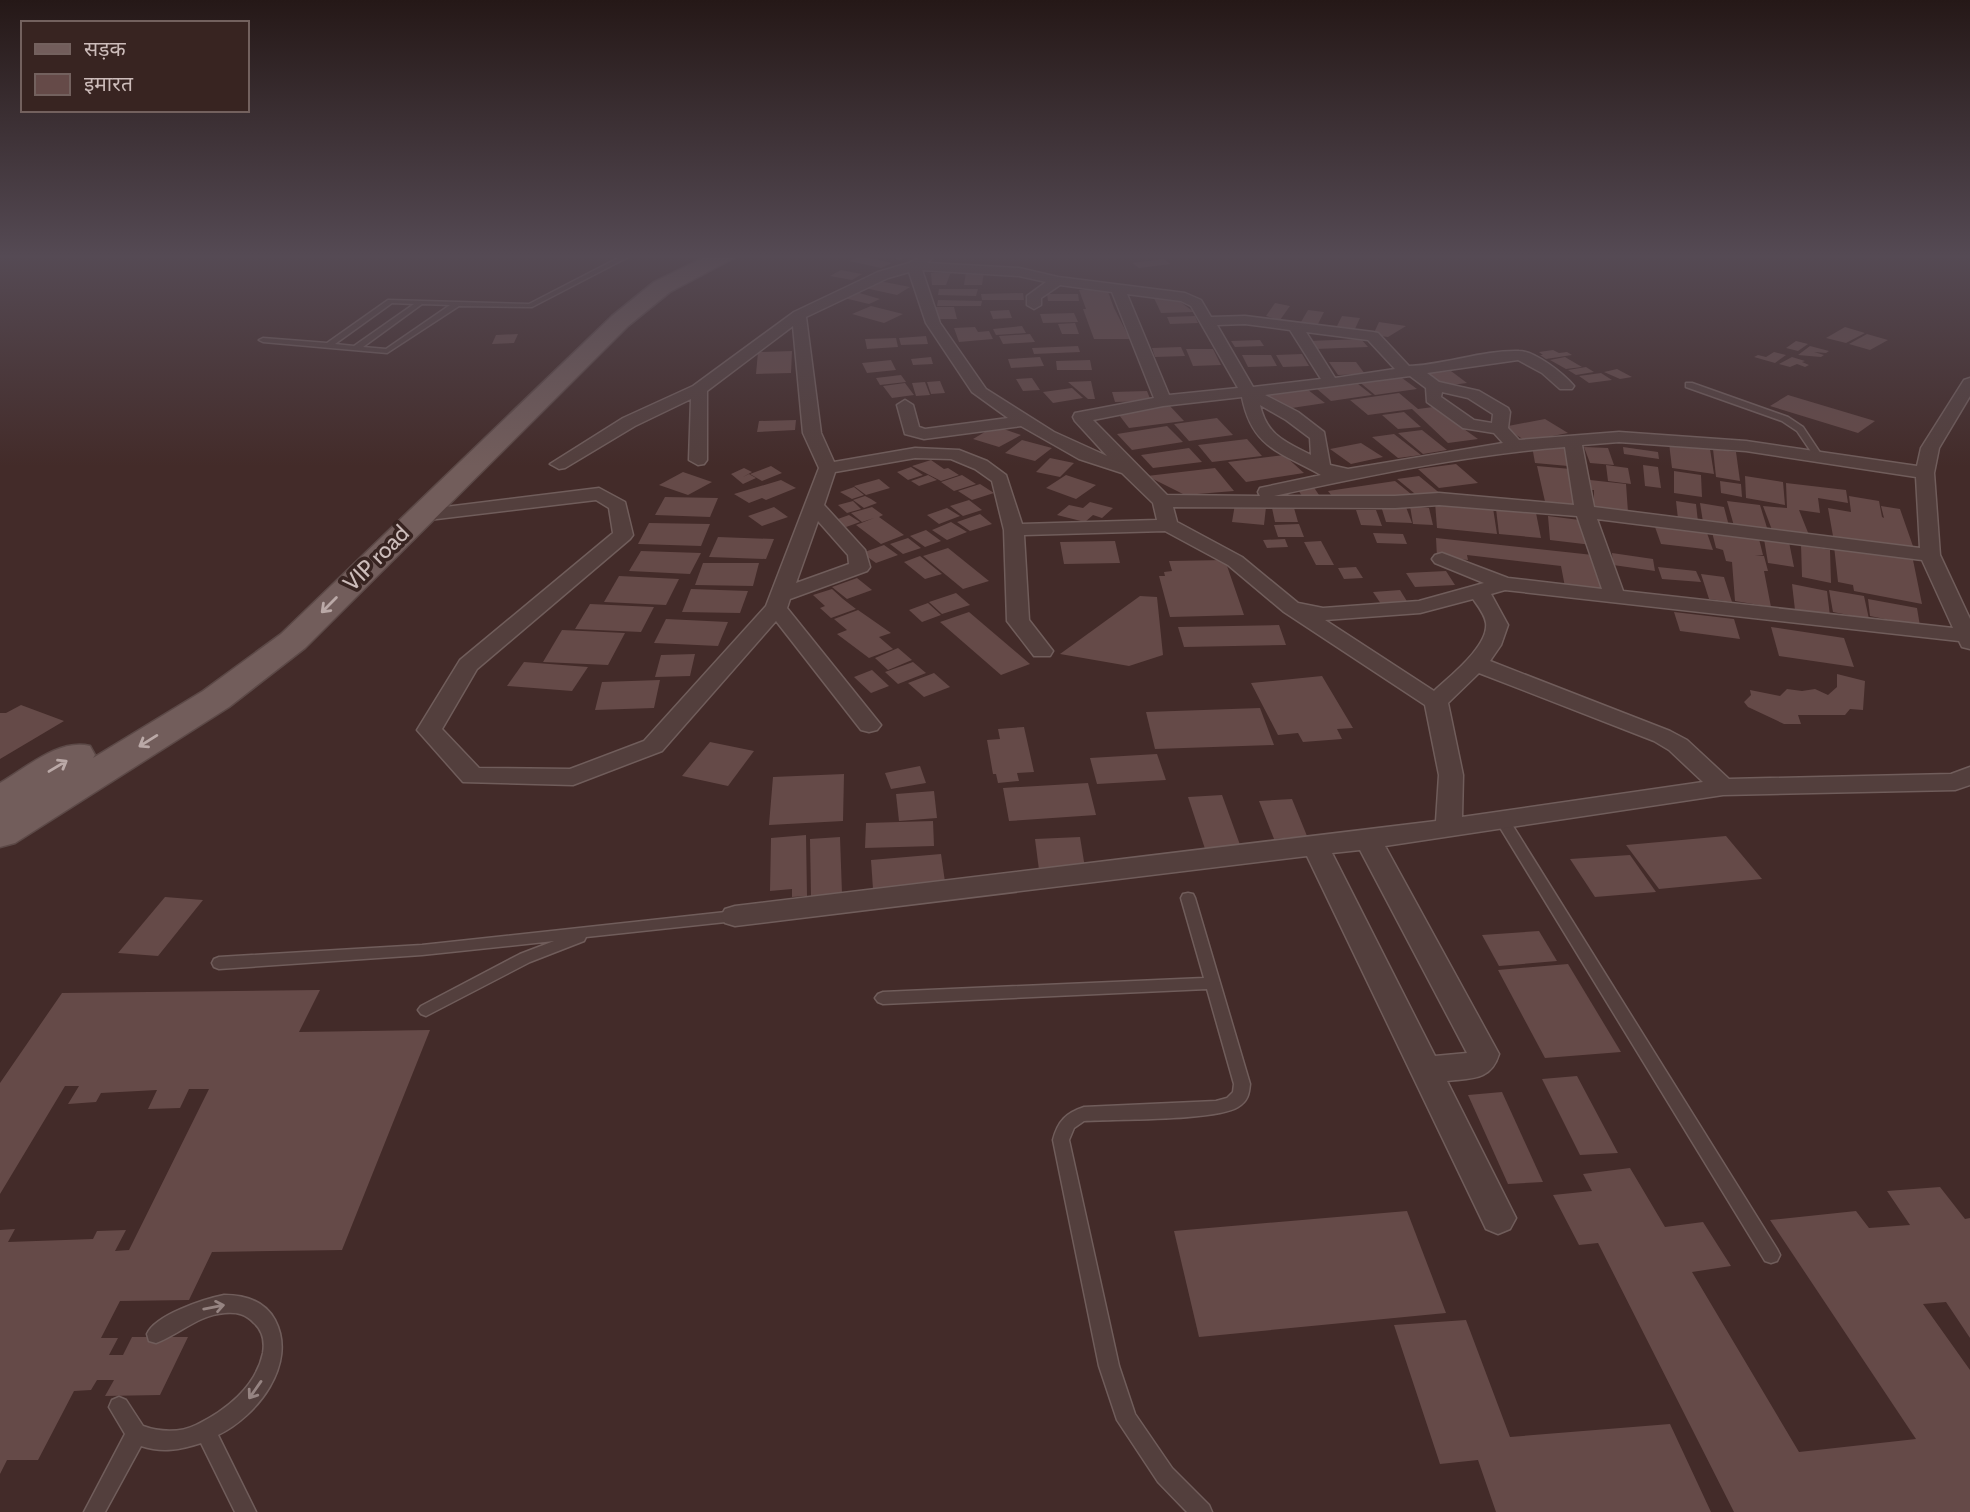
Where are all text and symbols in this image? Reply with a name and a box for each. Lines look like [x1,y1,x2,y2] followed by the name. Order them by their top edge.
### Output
[21,21,248,112] legend
[84,36,126,61] text: सड़क
[84,71,134,96] text: इमारत
[337,519,415,597] street label: VIP road
[321,596,338,613] one-way arrow
[139,734,158,749] one-way arrow
[48,758,68,772] one-way arrow
[202,1300,225,1313] one-way arrow
[248,1380,262,1399] one-way arrow

